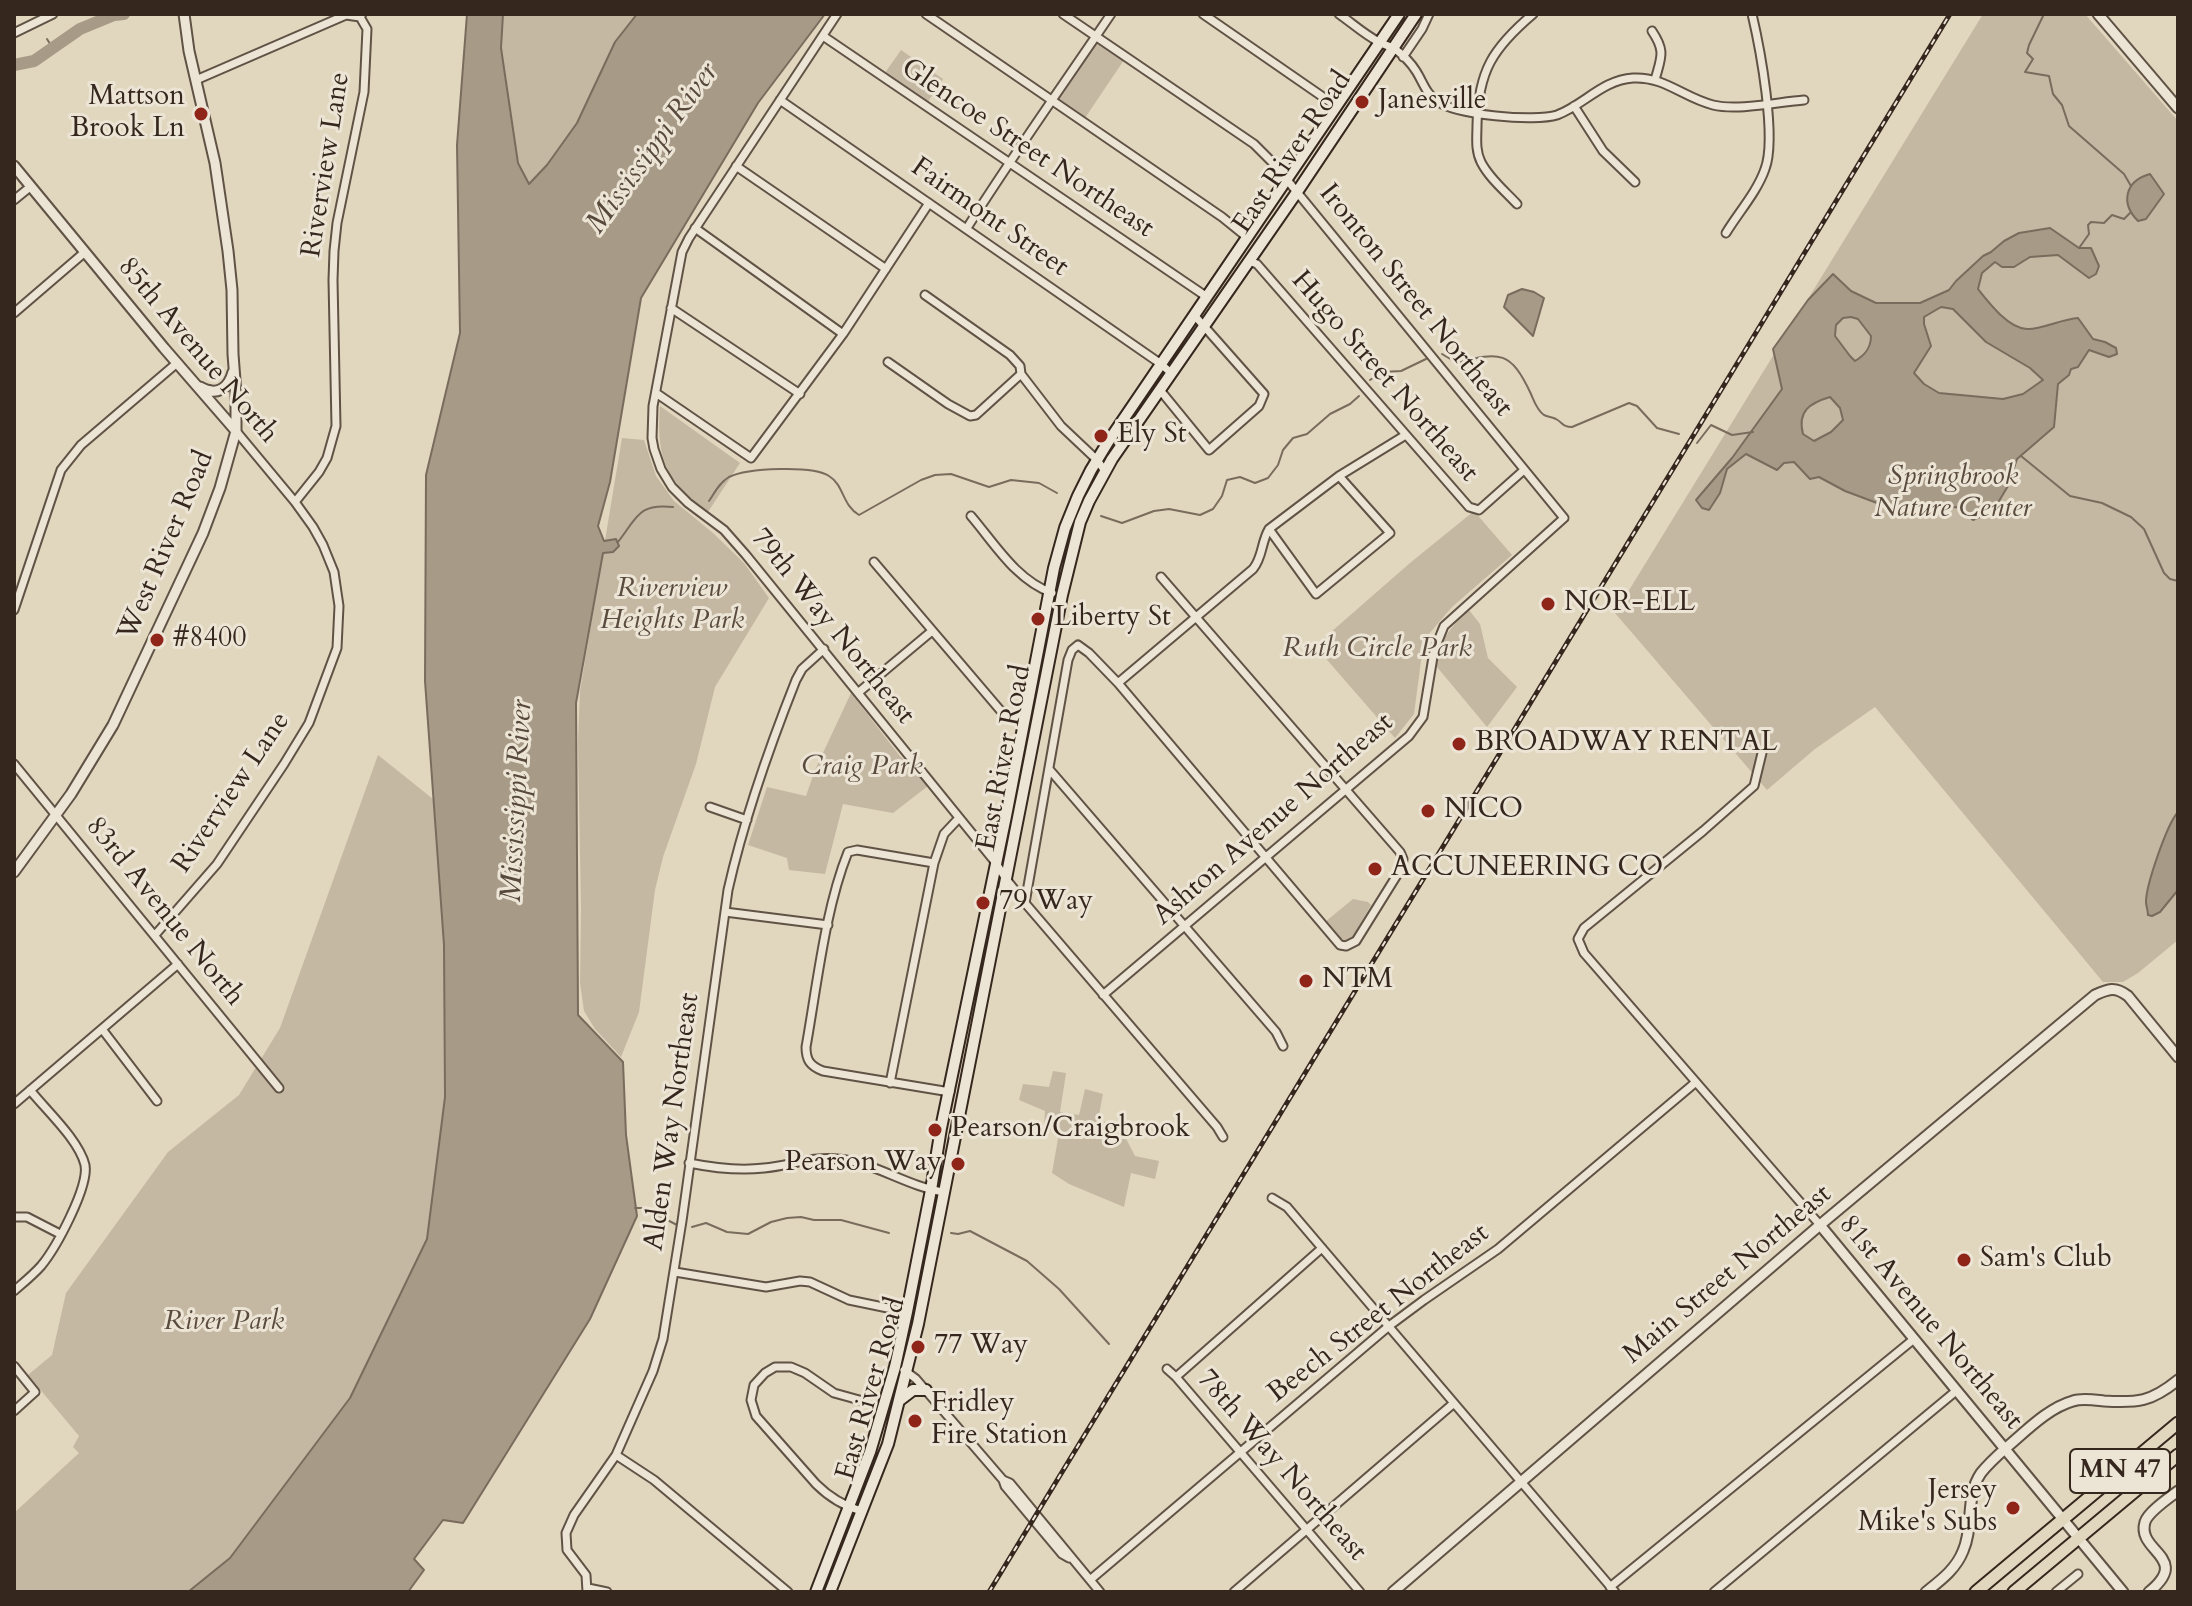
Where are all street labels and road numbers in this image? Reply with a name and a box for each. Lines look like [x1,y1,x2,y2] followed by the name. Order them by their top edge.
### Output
[894,52,1160,246] street label: Glencoe Street Northeast
[1226,65,1360,241] street label: East River Road
[296,70,358,260] street label: Riverview Lane
[904,151,1074,285] street label: Fairmont Street
[1311,178,1519,424] street label: Ironton Street Northeast
[110,251,284,451] street label: 85th Avenue North
[1283,265,1485,489] street label: Hugo Street Northeast
[112,446,222,646] street label: West River Road
[743,522,921,732] street label: 79th Way Northeast
[971,662,1039,854] street label: East River Road
[166,706,298,880] street label: Riverview Lane
[1147,707,1401,933] street label: Ashton Avenue Northeast
[78,811,250,1013] street label: 83rd Avenue North
[638,991,708,1253] street label: Alden Way Northeast
[1617,1178,1839,1372] street label: Main Street Northeast
[1831,1209,2029,1437] street label: 81st Avenue Northeast
[1262,1217,1496,1411] street label: Beech Street Northeast
[830,1294,914,1484] street label: East River Road
[1189,1364,1373,1568] street label: 78th Way Northeast
[2070,1449,2170,1493] road number: MN 47

